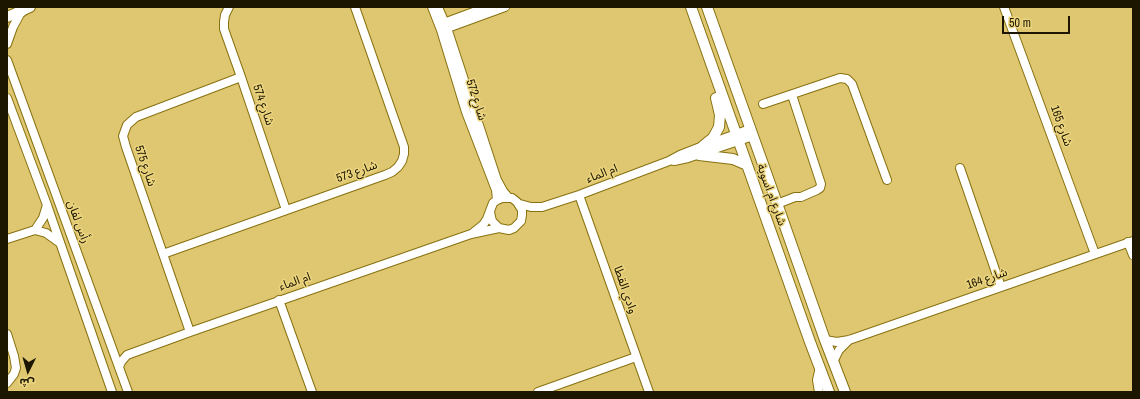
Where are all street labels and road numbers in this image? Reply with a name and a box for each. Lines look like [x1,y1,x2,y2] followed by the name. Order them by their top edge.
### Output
[463,78,489,122] street label: شارع 572
[249,83,277,127] street label: شارع 574
[1047,104,1075,148] street label: شارع 165
[131,144,159,188] street label: شارع 575
[335,158,379,186] street label: شارع 573
[584,161,620,187] street label: ام الماء
[753,162,789,228] street label: شارع ام اسوية
[64,198,92,246] street label: رأس لفان
[610,264,640,316] street label: وادي القطا
[965,265,1009,293] street label: شارع 164
[277,270,313,294] street label: ام الماء

